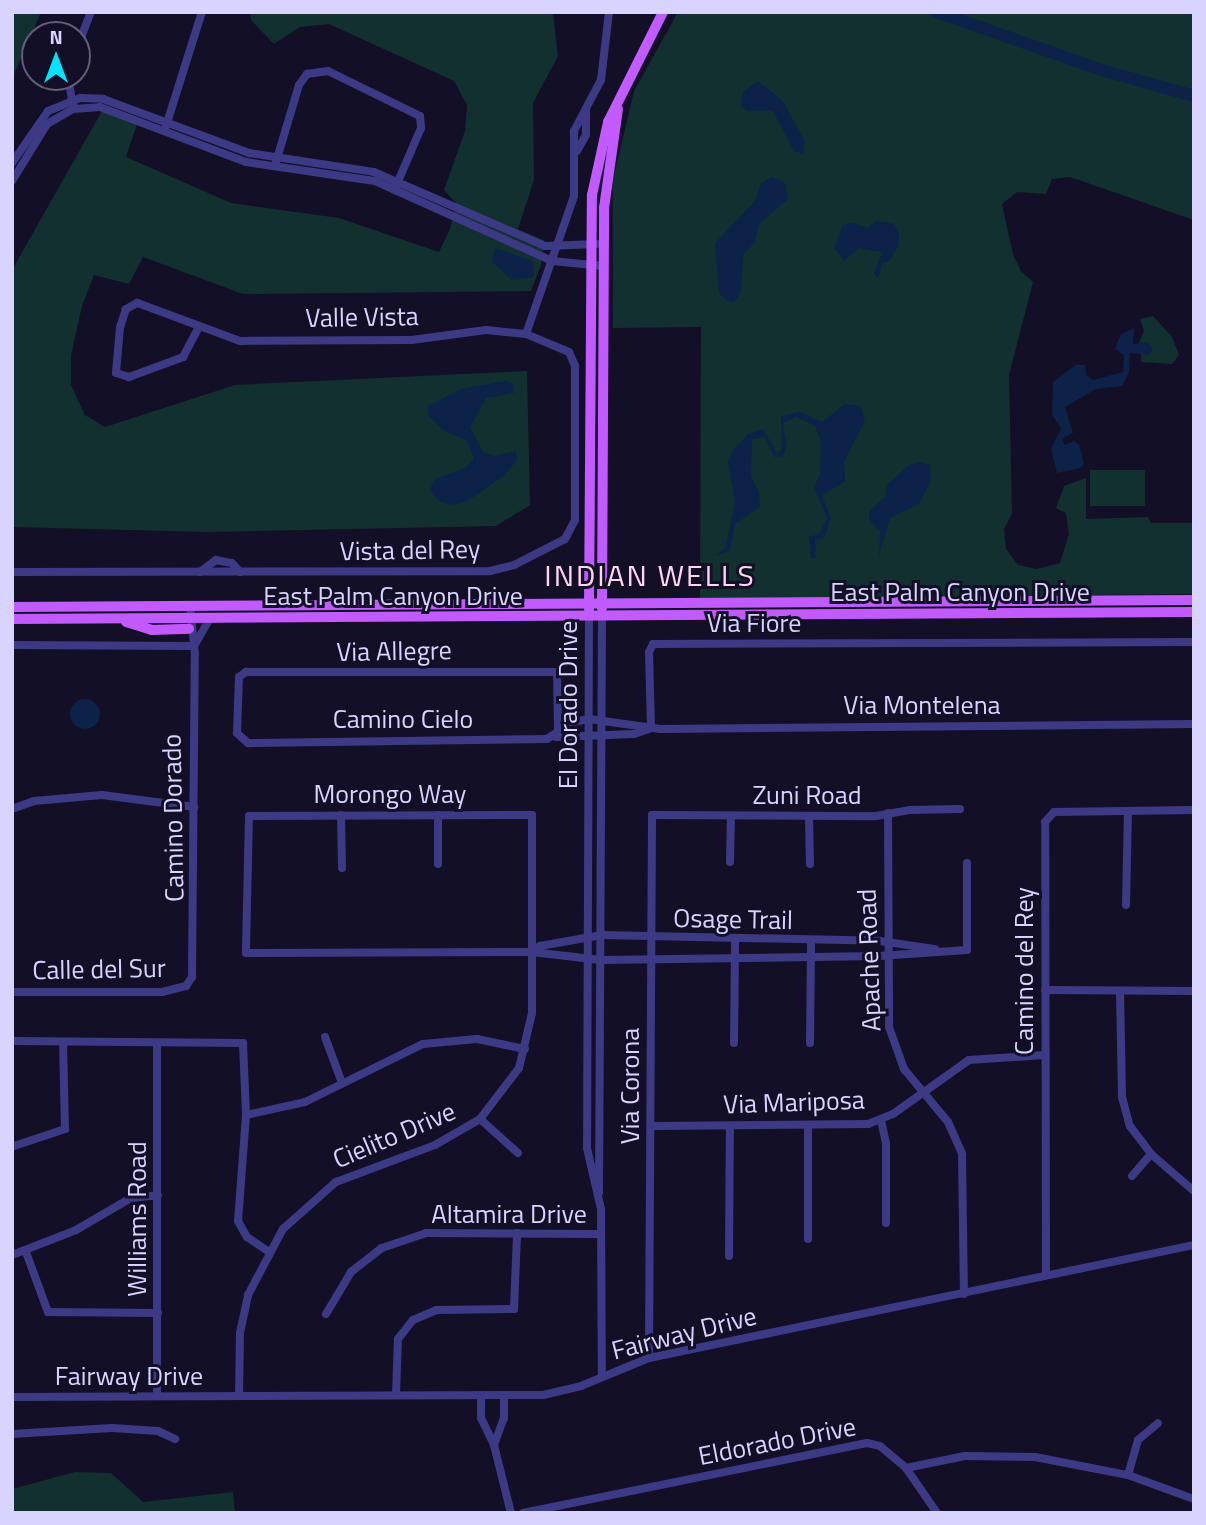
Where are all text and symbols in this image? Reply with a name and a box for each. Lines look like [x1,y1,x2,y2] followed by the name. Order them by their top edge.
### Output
[21,21,91,91] north arrow
[49,22,63,51] text: N
[305,300,419,334] street label: Valle Vista
[339,533,481,567] street label: Vista del Rey
[546,557,754,593] district label: INDIAN WELLS
[830,576,1090,608] street label: East Palm Canyon Drive
[263,580,523,612] street label: East Palm Canyon Drive
[707,607,801,639] street label: Via Fiore
[552,621,584,789] street label: El Dorado Drive
[336,634,452,668] street label: Via Allegre
[843,689,1001,721] street label: Via Montelena
[333,703,473,735] street label: Camino Cielo
[156,734,190,902] street label: Camino Dorado
[314,778,466,810] street label: Morongo Way
[752,779,862,811] street label: Zuni Road
[1008,887,1040,1055] street label: Camino del Rey
[851,888,887,1032] street label: Apache Road
[673,902,793,936] street label: Osage Trail
[32,952,166,986] street label: Calle del Sur
[614,1028,646,1144] street label: Via Corona
[723,1084,865,1120] street label: Via Mariposa
[328,1095,460,1175] street label: Cielito Drive
[121,1141,153,1297] street label: Williams Road
[431,1198,587,1230] street label: Altamira Drive
[608,1300,760,1366] street label: Fairway Drive
[55,1360,203,1392] street label: Fairway Drive
[696,1410,858,1472] street label: Eldorado Drive

